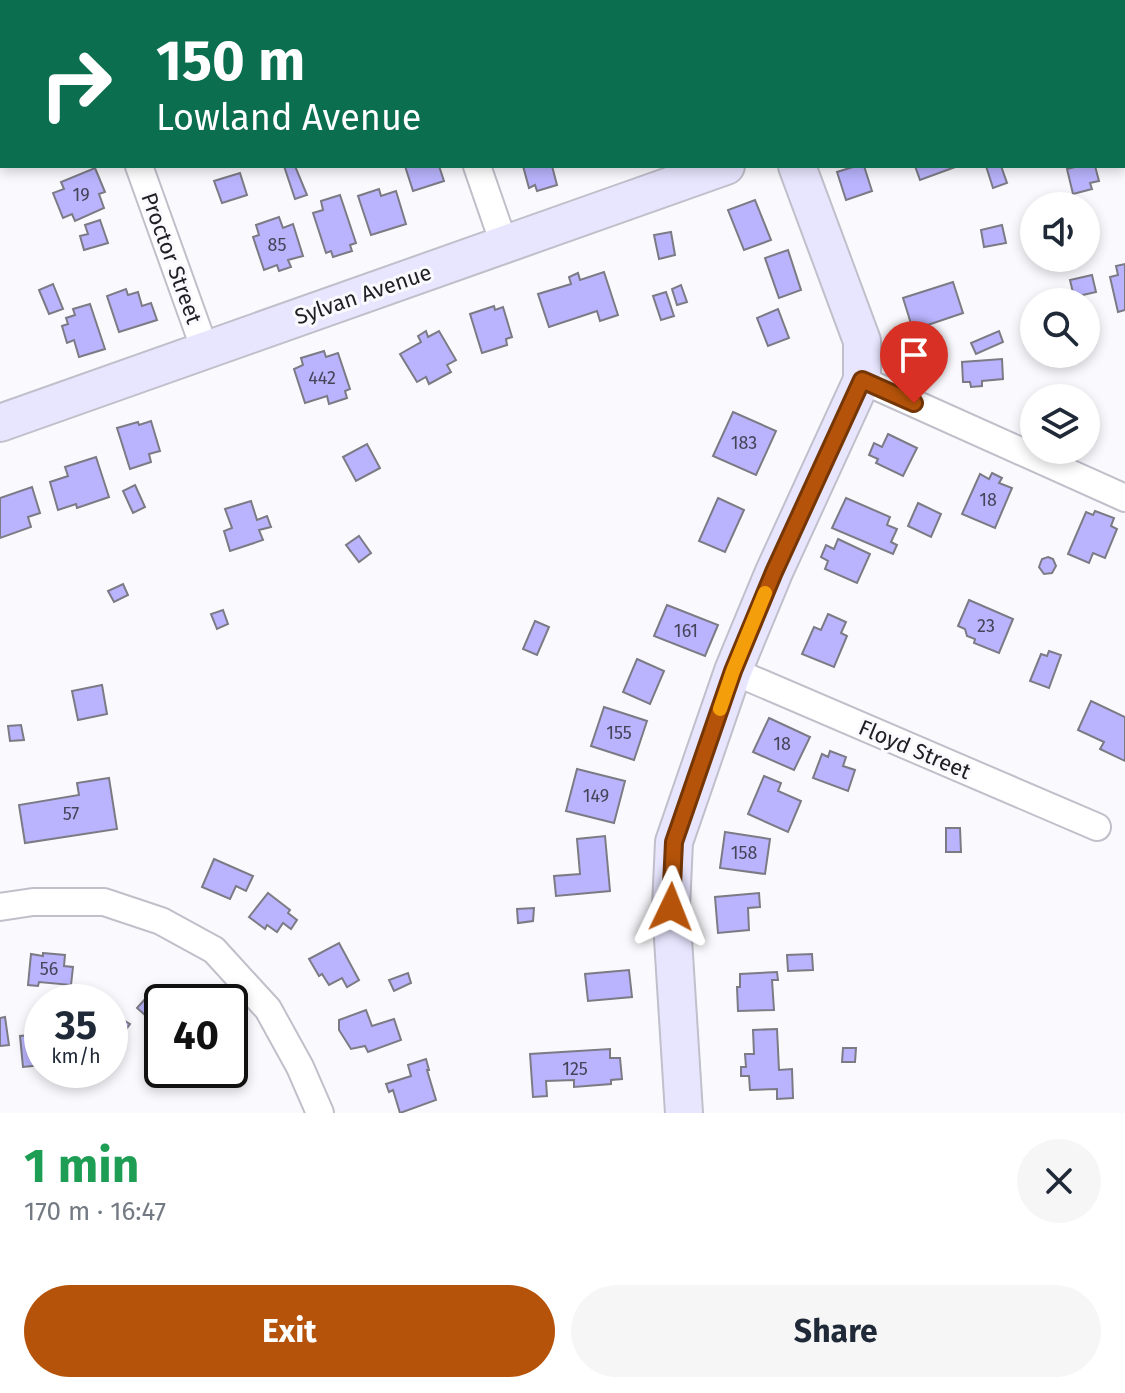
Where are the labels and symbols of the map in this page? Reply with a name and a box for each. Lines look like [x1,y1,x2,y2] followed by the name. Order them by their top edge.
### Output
[72,184,90,206] house number: 19
[135,189,208,328] street label: Proctor Street
[268,234,286,256] house number: 85
[291,258,435,331] street label: Sylvan Avenue
[880,321,948,403] pin
[308,367,336,389] house number: 442
[731,432,757,454] house number: 183
[979,489,997,511] house number: 18
[977,615,995,637] house number: 23
[674,620,698,642] house number: 161
[855,714,975,785] street label: Floyd Street
[606,722,632,744] house number: 155
[773,733,791,755] house number: 18
[583,785,609,807] house number: 149
[63,803,79,825] house number: 57
[731,842,757,864] house number: 158
[629,865,713,949] position arrow
[40,958,58,980] house number: 56
[144,984,248,1088] speed limit sign: 40
[562,1058,588,1080] house number: 125

